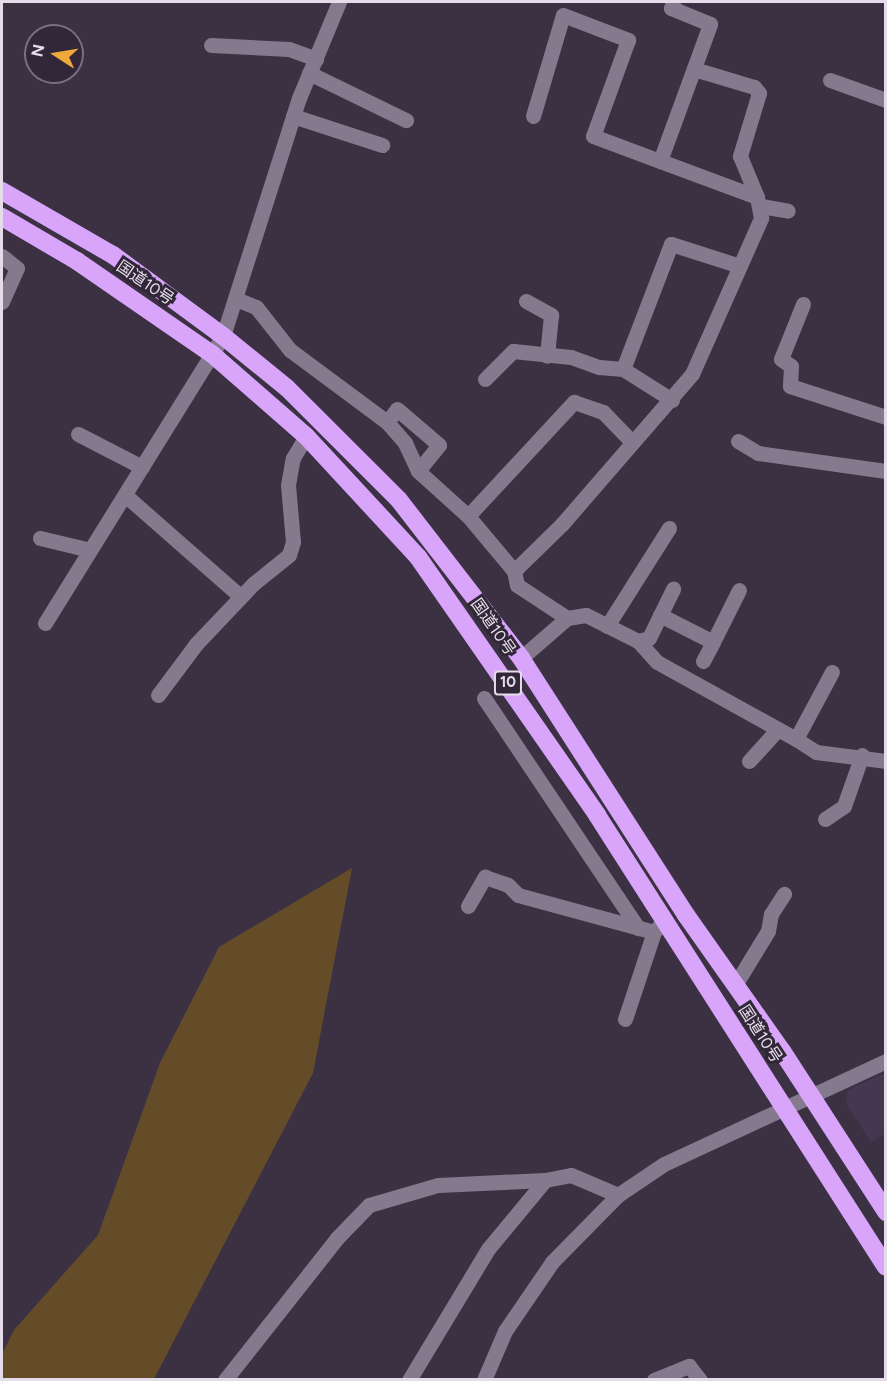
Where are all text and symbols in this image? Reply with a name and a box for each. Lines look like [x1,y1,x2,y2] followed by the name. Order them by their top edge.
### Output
[24,24,84,84] north arrow
[27,43,48,59] text: N
[113,257,177,309] street label: 国道10号
[467,595,519,659] street label: 国道10号
[493,671,523,695] road number: 10
[734,1002,786,1066] street label: 国道10号

